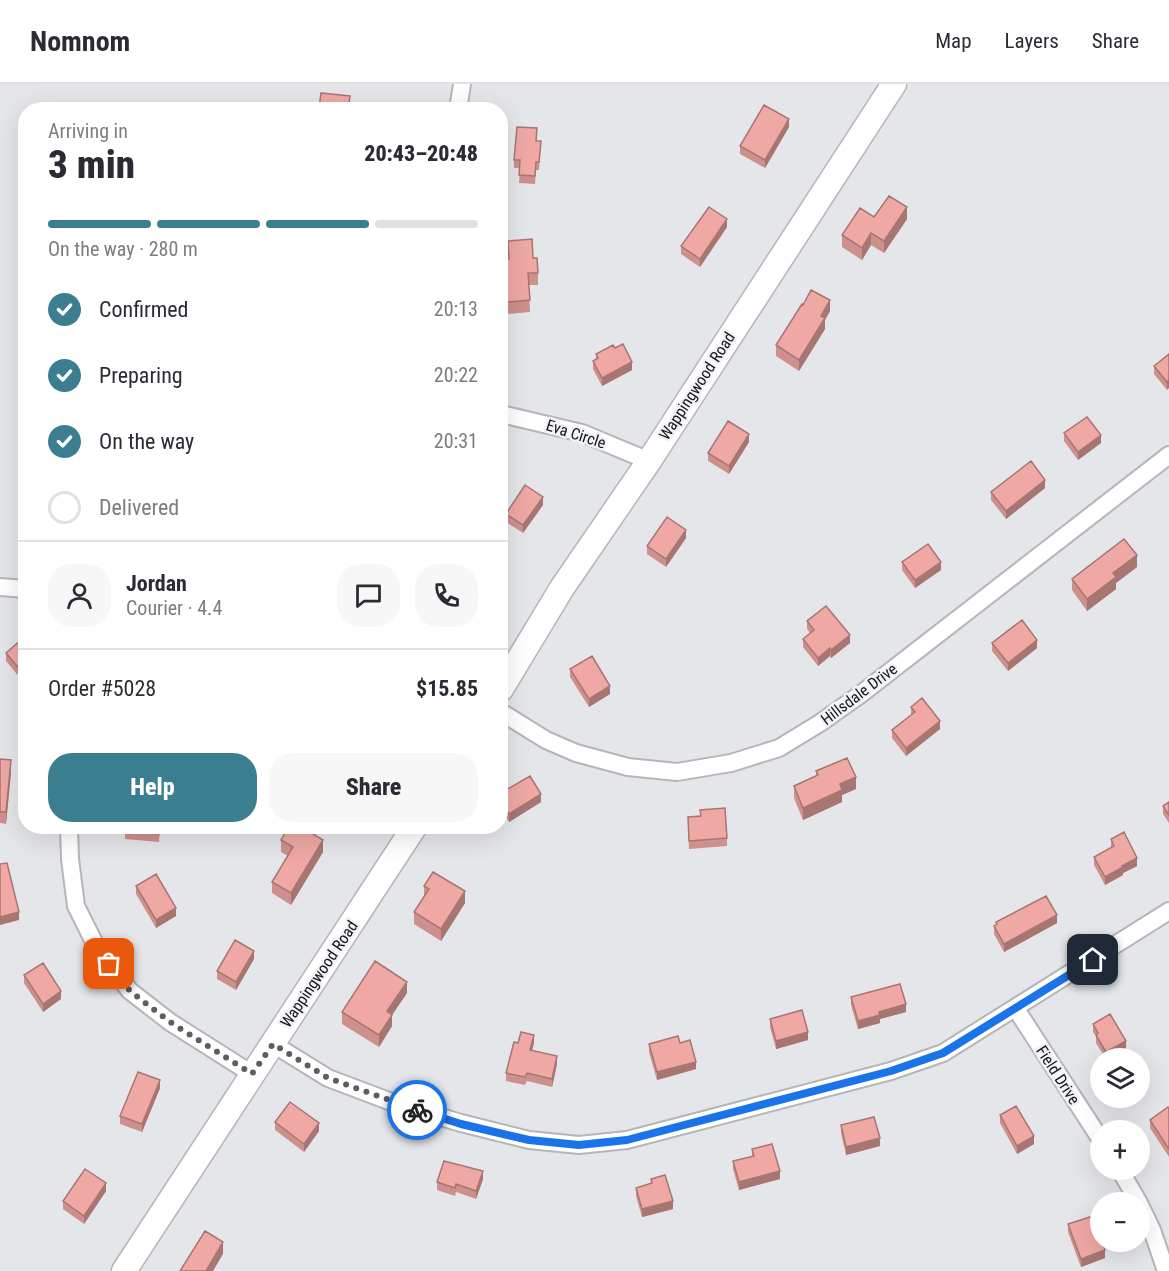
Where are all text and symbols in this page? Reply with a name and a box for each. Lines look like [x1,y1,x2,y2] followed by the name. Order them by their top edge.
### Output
[30,25,130,58] text: Nomnom
[935,29,972,53] text: Map
[1005,29,1059,53] text: Layers
[1092,29,1139,53] text: Share
[48,119,128,143] text: Arriving in
[364,141,478,166] text: 20:43–20:48
[48,142,135,188] text: 3 min
[48,237,198,261] text: On the way · 280 m
[48,293,81,326] icon: check
[99,297,188,322] text: Confirmed
[434,297,478,321] text: 20:13
[655,328,739,444] street label: Wappingwood Road
[48,359,81,392] icon: check
[99,363,183,388] text: Preparing
[434,363,478,387] text: 20:22
[544,415,608,453] street label: Eva Circle
[48,425,81,458] icon: check
[99,429,194,454] text: On the way
[434,429,478,453] text: 20:31
[99,495,179,520] text: Delivered
[48,564,111,627] button: person
[337,564,400,627] button: chat
[415,564,478,627] button: phone
[126,571,187,596] text: Jordan
[126,596,222,620] text: Courier · 4.4
[817,659,901,729] street label: Hillsdale Drive
[48,676,156,701] text: Order #5028
[416,676,478,701] text: $15.85
[48,753,257,822] button: Help
[269,753,478,822] button: Share
[276,917,362,1031] street label: Wappingwood Road
[1067,934,1118,985] pin
[83,938,134,989] pin
[1076,943,1109,976] icon: home
[92,947,125,980] icon: bag
[1032,1042,1084,1108] street label: Field Drive
[1090,1048,1150,1252] map controls
[1090,1048,1150,1108] button: layers
[387,1080,447,1140] courier
[401,1094,434,1127] icon: bike
[1090,1120,1150,1180] button: +
[1090,1192,1150,1252] button: −

